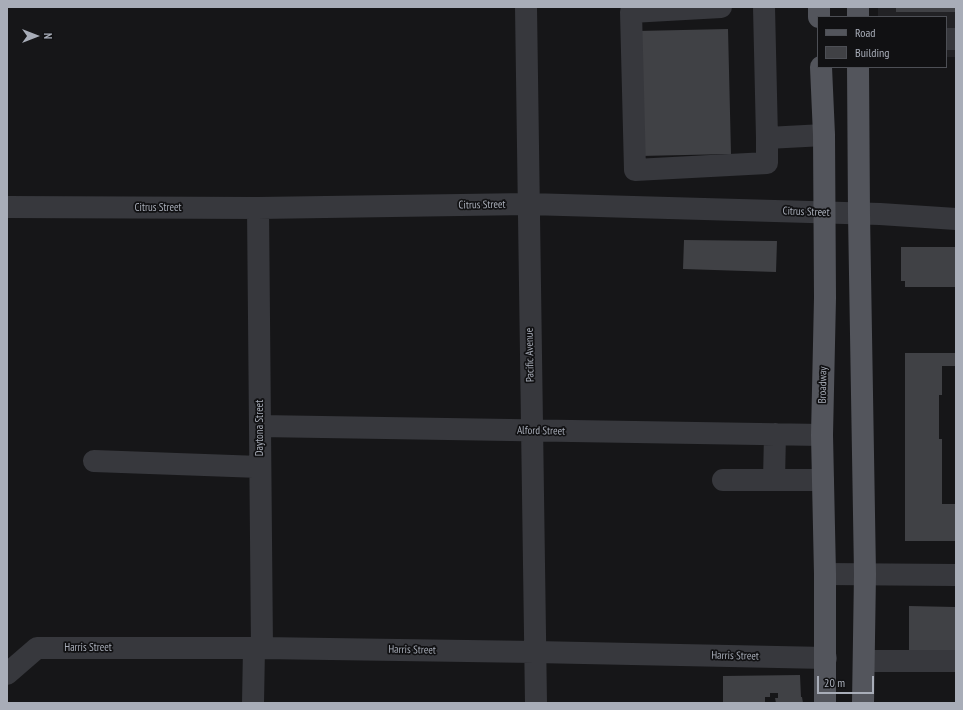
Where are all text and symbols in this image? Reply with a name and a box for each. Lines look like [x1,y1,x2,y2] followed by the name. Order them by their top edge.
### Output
[16,16,56,56] north arrow
[817,16,947,68] legend
[855,25,875,40] text: Road
[41,33,55,39] text: N
[855,45,890,60] text: Building
[458,198,506,212] street label: Citrus Street
[134,201,182,215] street label: Citrus Street
[782,205,830,219] street label: Citrus Street
[523,328,537,382] street label: Pacific Avenue
[816,366,830,404] street label: Broadway
[253,400,267,456] street label: Daytona Street
[517,424,565,438] street label: Alford Street
[64,641,112,655] street label: Harris Street
[388,643,436,657] street label: Harris Street
[711,649,759,663] street label: Harris Street
[819,668,876,694] scale bar
[824,675,845,690] text: 20 m

